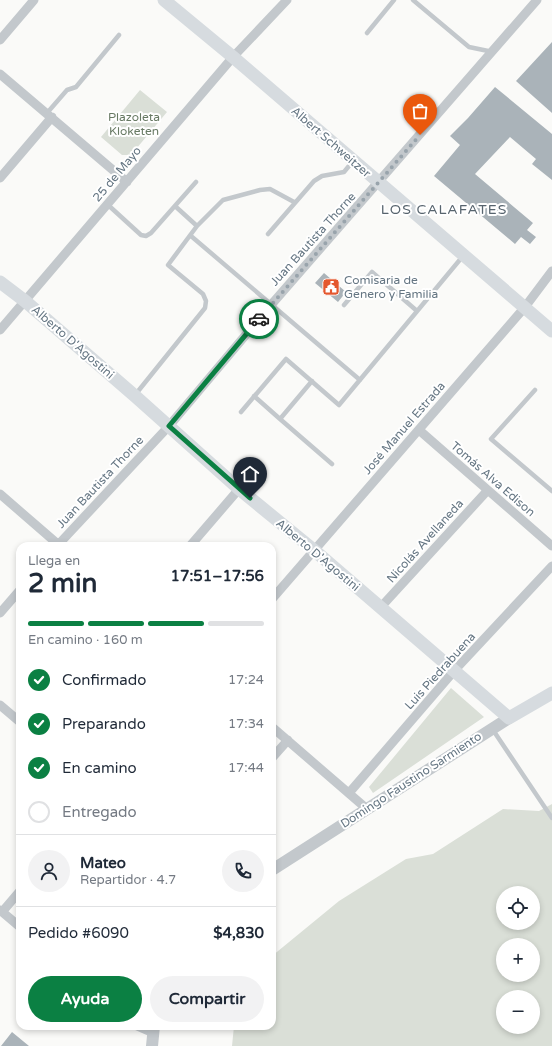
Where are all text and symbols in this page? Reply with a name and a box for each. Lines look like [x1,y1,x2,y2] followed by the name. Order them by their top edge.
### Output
[403,94,437,135] pin
[409,100,431,122] icon: bag
[288,104,374,181] street label: Albert Schweitzer
[108,110,160,138] park label: Plazoleta Kloketen
[90,144,144,204] street label: 25 de Mayo
[267,189,359,289] street label: Juan Bautista Thorne
[381,201,507,218] district label: LOS CALAFATES
[344,273,438,301] place label: Comisaria de Genero y Familia
[321,277,341,297] public building icon: Comisaria de Genero y Familia
[239,299,279,339] courier
[29,302,117,382] street label: Alberto D'Agostini
[248,308,270,330] icon: car
[360,379,448,477] street label: José Manuel Estrada
[54,433,146,531] street label: Juan Bautista Thorne
[448,439,538,519] street label: Tomás Alva Edison
[233,457,267,498] pin
[239,463,261,485] icon: home
[384,496,466,586] street label: Nicolás Avellaneda
[273,516,363,594] street label: Alberto D'Agostini
[28,553,80,569] text: Llega en
[171,567,264,585] text: 17:51–17:56
[28,568,97,599] text: 2 min
[402,630,478,712] street label: Luis Piedrabuena
[28,632,143,648] text: En camino · 160 m
[28,669,50,691] icon: check
[62,671,146,689] text: Confirmado
[228,672,264,688] text: 17:24
[28,713,50,735] icon: check
[62,715,146,733] text: Preparando
[228,716,264,732] text: 17:34
[338,729,484,831] street label: Domingo Faustino Sarmiento
[28,757,50,779] icon: check
[62,759,137,777] text: En camino
[228,760,264,776] text: 17:44
[62,803,137,821] text: Entregado
[28,850,70,892] button: person
[222,850,264,892] button: phone
[80,854,126,872] text: Mateo
[80,872,176,888] text: Repartidor · 4.7
[496,886,540,1034] map controls
[496,886,540,930] button: locate
[28,924,129,942] text: Pedido #6090
[213,924,264,942] text: $4,830
[496,938,540,982] button: +
[28,976,142,1022] button: Ayuda
[150,976,264,1022] button: Compartir
[496,990,540,1034] button: −

